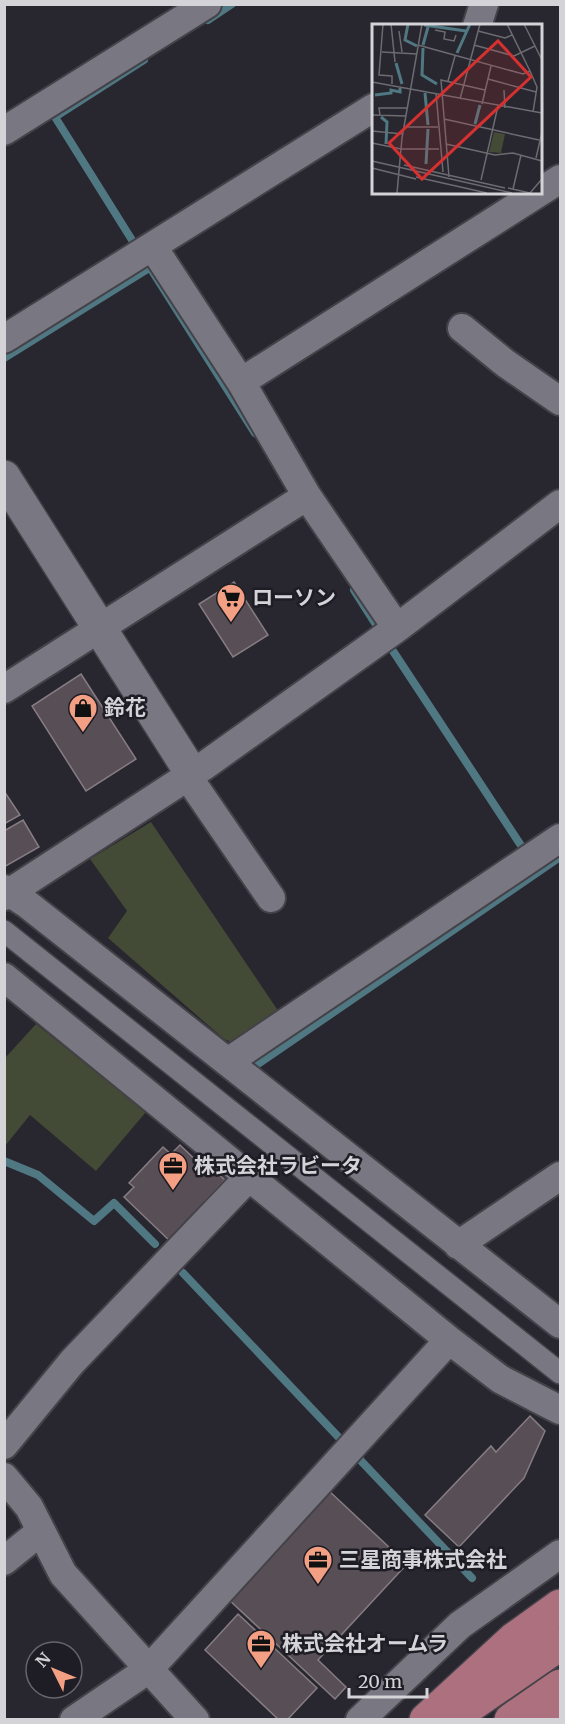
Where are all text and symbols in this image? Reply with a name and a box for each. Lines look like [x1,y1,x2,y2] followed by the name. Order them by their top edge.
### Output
[372,24,541,194] inset map
[215,582,247,624] supermarket icon: ローソン
[252,584,336,611] place label: ローソン
[67,692,99,734] shop icon: 鈴花
[104,694,146,721] place label: 鈴花
[157,1150,189,1192] office icon: 株式会社ラビータ
[194,1152,362,1179] place label: 株式会社ラビータ
[302,1544,334,1586] office icon: 三星商事株式会社
[339,1546,507,1573] place label: 三星商事株式会社
[245,1628,277,1670] office icon: 株式会社オームラ
[282,1630,448,1657] place label: 株式会社オームラ
[24,1640,84,1700] north arrow
[31,1648,55,1671] text: N
[349,1661,427,1699] scale bar
[358,1670,402,1693] text: 20 m

